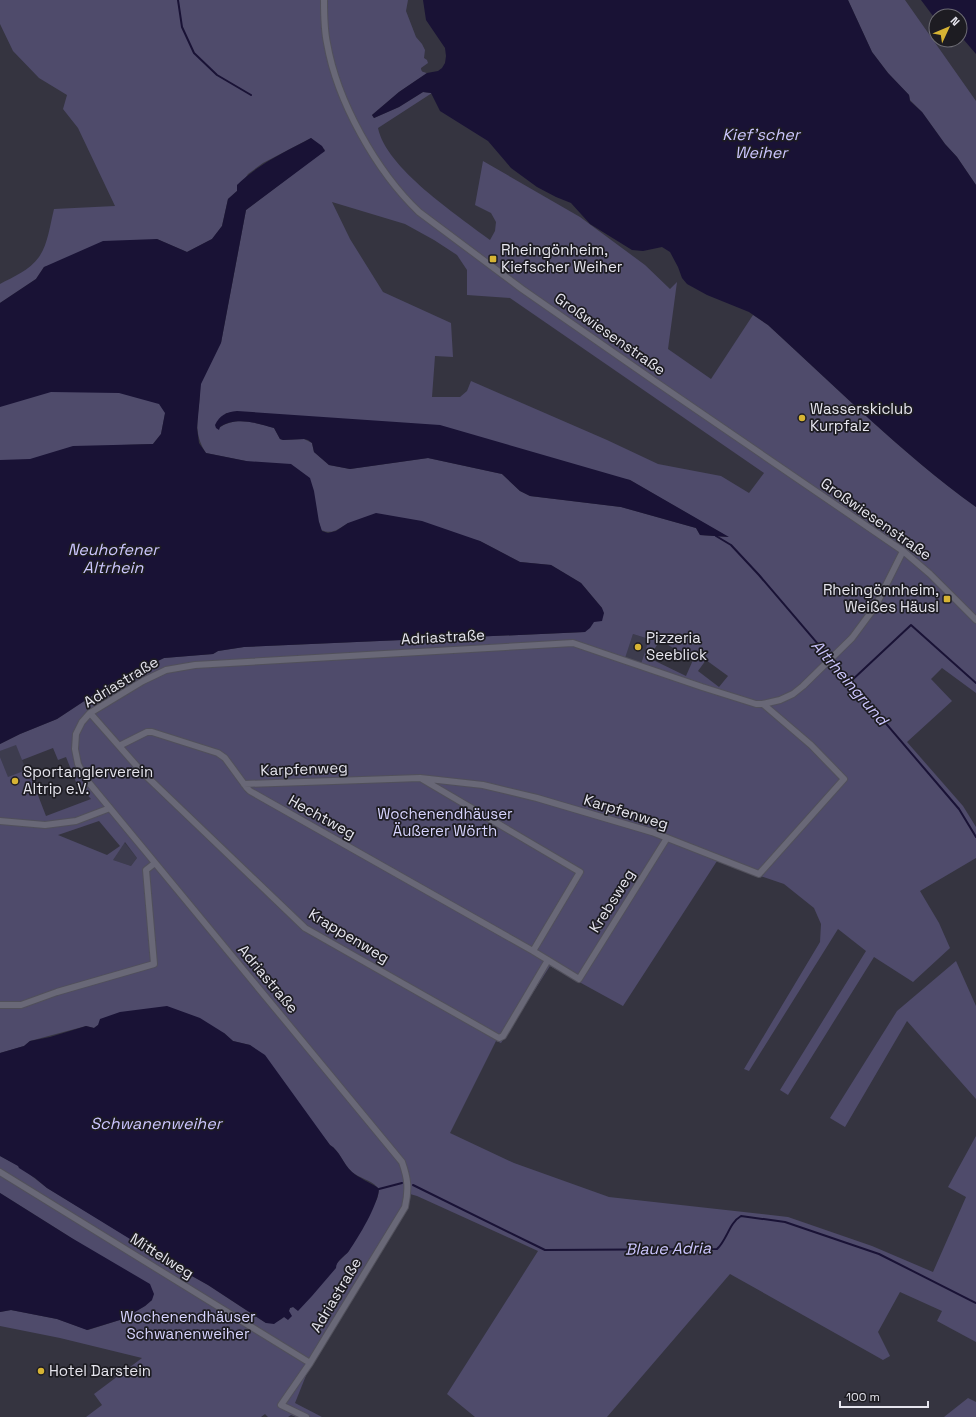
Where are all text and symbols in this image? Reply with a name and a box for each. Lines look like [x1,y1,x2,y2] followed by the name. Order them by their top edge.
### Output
[928,8,968,48] north arrow
[948,14,963,29] text: N
[722,124,802,163] water label: Kief'scher Weiher
[501,240,623,276] place label: Rheingönheim, Kiefscher Weiher
[488,254,498,264] marker: Rheingönheim, Kiefscher Weiher
[551,288,670,379] street label: Großwiesenstraße
[810,399,913,435] place label: Wasserskiclub Kurpfalz
[797,413,807,423] marker: Wasserskiclub Kurpfalz
[817,473,936,564] street label: Großwiesenstraße
[68,539,160,578] water label: Neuhofener Altrhein
[823,580,939,616] place label: Rheingönnheim, Weißes Häusl
[942,594,952,604] marker: Rheingönnheim, Weißes Häusl
[401,625,486,648] street label: Adriastraße
[646,628,707,664] place label: Pizzeria Seeblick
[807,635,894,731] water label: Altrheingrund
[633,642,643,652] marker: Pizzeria Seeblick
[80,652,162,711] street label: Adriastraße
[260,757,348,780] street label: Karpfenweg
[23,762,153,798] place label: Sportanglerverein Altrip e.V.
[10,776,20,786] marker: Sportanglerverein Altrip e.V.
[285,790,359,843] street label: Hechtweg
[582,790,671,833] street label: Karpfenweg
[377,804,513,840] park label: Wochenendhäuser Äußerer Wörth
[585,865,639,936] street label: Krebsweg
[305,904,393,967] street label: Krappenweg
[234,940,303,1017] street label: Adriastraße
[90,1113,224,1134] water label: Schwanenweiher
[127,1229,198,1283] street label: Mittelweg
[625,1237,712,1260] water label: Blaue Adria
[306,1254,365,1336] street label: Adriastraße
[120,1307,256,1343] park label: Wochenendhäuser Schwanenweiher
[49,1361,151,1380] place label: Hotel Darstein
[36,1366,46,1376] marker: Hotel Darstein
[840,1383,928,1409] scale bar
[846,1389,880,1405] text: 100 m

